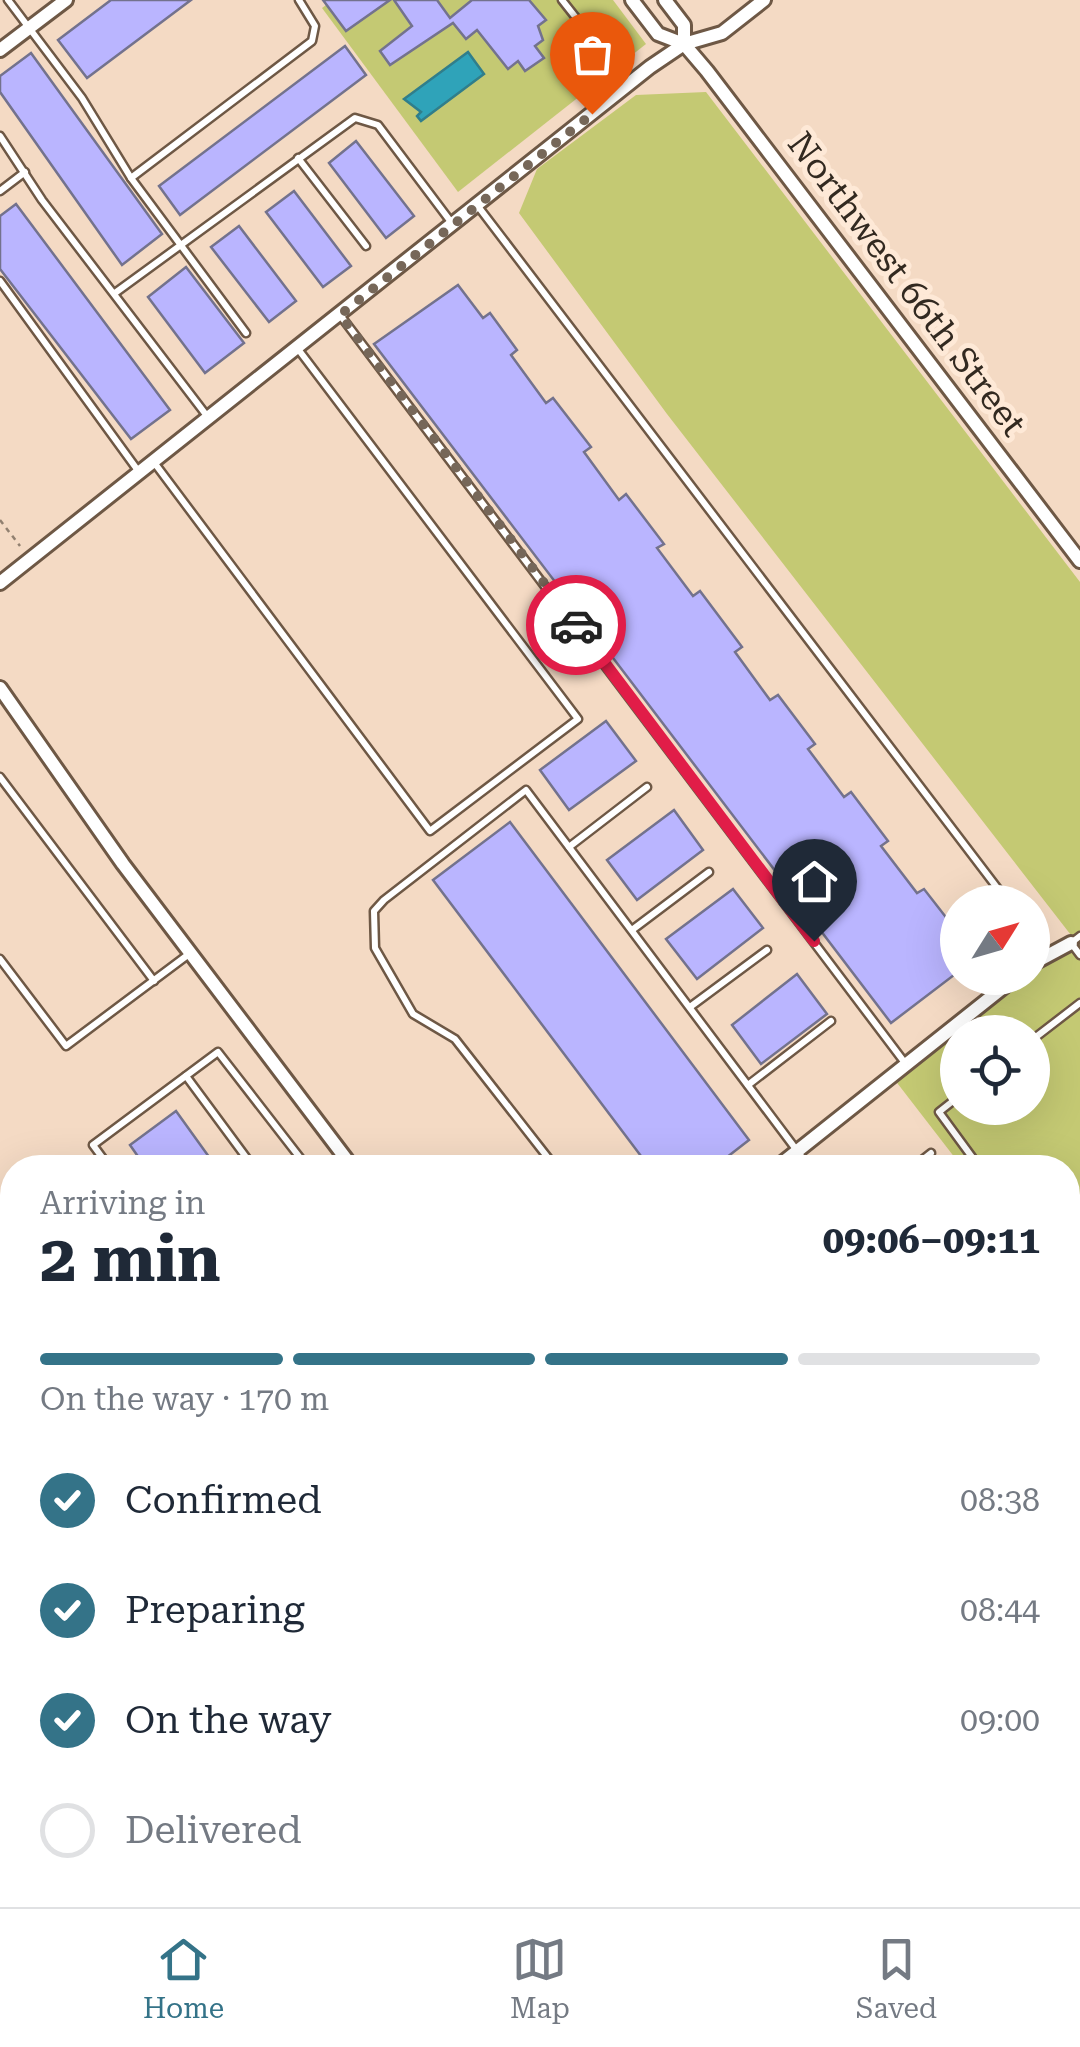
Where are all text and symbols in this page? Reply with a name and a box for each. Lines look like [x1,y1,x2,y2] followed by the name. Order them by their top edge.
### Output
[550,12,635,115] pin
[565,27,620,82] icon: bag
[779,124,1034,444] street label: Northwest 66th Street
[526,575,626,675] courier
[549,598,604,653] icon: car
[772,839,857,942] pin
[787,854,842,909] icon: home
[940,885,1050,995] north arrow
[940,885,1050,1125] map controls
[940,1015,1050,1125] button: locate
[40,1184,205,1222] text: Arriving in
[823,1218,1040,1262] text: 09:06–09:11
[40,1221,221,1297] text: 2 min
[40,1380,329,1418] text: On the way · 170 m
[40,1473,95,1528] icon: check
[125,1478,322,1522] text: Confirmed
[960,1481,1040,1519] text: 08:38
[40,1583,95,1638] icon: check
[125,1588,305,1632] text: Preparing
[960,1591,1040,1629] text: 08:44
[40,1693,95,1748] icon: check
[125,1698,331,1742] text: On the way
[960,1701,1040,1739] text: 09:00
[125,1808,302,1852] text: Delivered
[143,1932,224,2025] tab: Home
[510,1932,570,2025] tab: Map
[856,1932,937,2025] tab: Saved

